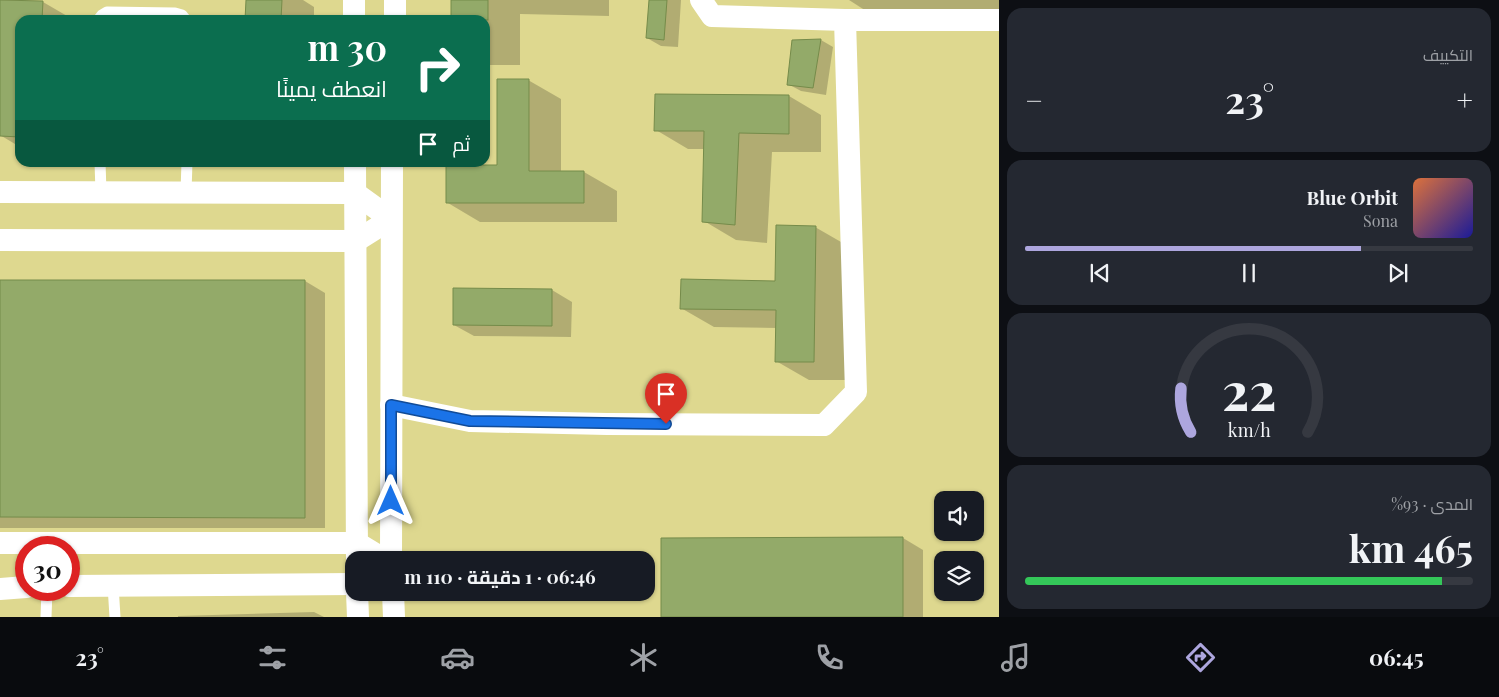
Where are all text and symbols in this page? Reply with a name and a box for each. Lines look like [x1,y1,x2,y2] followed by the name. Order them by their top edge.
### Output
[308,23,387,70] text: 30 m
[405,35,470,100] icon: right
[1423,44,1473,65] text: التكييف
[276,73,387,103] text: انعطف يمينًا
[1225,73,1274,124] text: 23°
[1025,81,1043,118] text: −
[1457,81,1473,118] text: +
[414,130,442,158] icon: arrive
[452,130,470,156] text: ثم
[1307,184,1398,210] text: Blue Orbit
[1363,210,1398,231] text: Sona
[1086,259,1114,287] icon: previous
[1235,259,1263,287] icon: pause
[1384,259,1412,287] icon: next
[1222,355,1276,424] text: 22
[645,373,687,424] pin
[652,380,680,408] icon: arrive
[1228,418,1271,441] text: km/h
[364,474,416,526] position arrow
[934,491,984,601] map controls
[934,491,984,541] button: sound
[1391,493,1473,514] text: المدى · 93%
[1349,522,1473,573] text: 465 km
[15,536,80,601] speed limit sign: 30
[934,551,984,601] button: layers
[404,563,596,589] text: 06:46 · 1 دقيقة · 110 m
[255,640,290,675] icon: filters
[440,640,475,675] icon: car
[626,640,661,675] icon: climate
[812,640,847,675] icon: phone
[998,640,1033,675] icon: music
[1183,640,1218,675] icon: directions
[75,642,104,672] text: 23°
[1369,642,1424,672] text: 06:45

